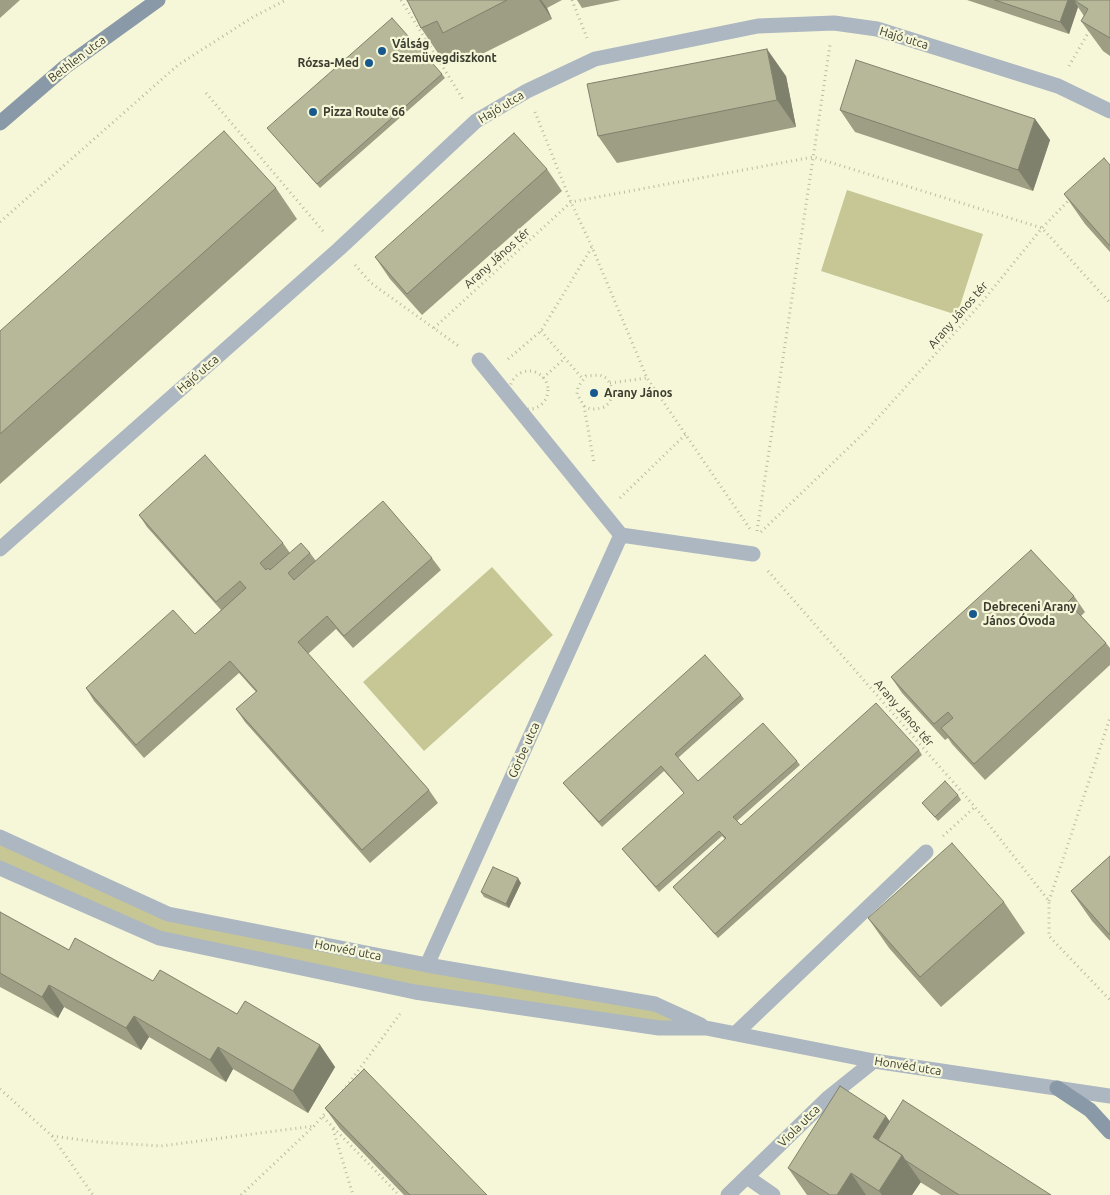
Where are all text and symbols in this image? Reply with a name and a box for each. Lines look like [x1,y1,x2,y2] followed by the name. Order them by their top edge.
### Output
[878,24,930,52] street label: Hajó utca
[45,33,109,85] street label: Bethlen utca
[392,37,497,65] place label: Válság Szemüvegdiszkont
[376,45,388,57] marker: Válság Szemüvegdiszkont
[297,56,359,70] place label: Rózsa-Med
[363,57,375,69] marker: Rózsa-Med
[476,88,526,126] street label: Hajó utca
[323,105,405,119] place label: Pizza Route 66
[307,106,319,118] marker: Pizza Route 66
[461,225,533,291] street label: Arany János tér
[925,279,991,351] street label: Arany János tér
[174,352,222,396] street label: Hajó utca
[604,386,673,400] place label: Arany János
[588,387,600,399] marker: Arany János
[983,600,1076,628] place label: Debreceni Arany János Óvoda
[967,608,979,620] marker: Debreceni Arany János Óvoda
[871,677,937,749] street label: Arany János tér
[505,720,543,780] street label: Görbe utca
[313,936,383,964] street label: Honvéd utca
[873,1054,943,1078] street label: Honvéd utca
[775,1102,823,1150] street label: Viola utca

